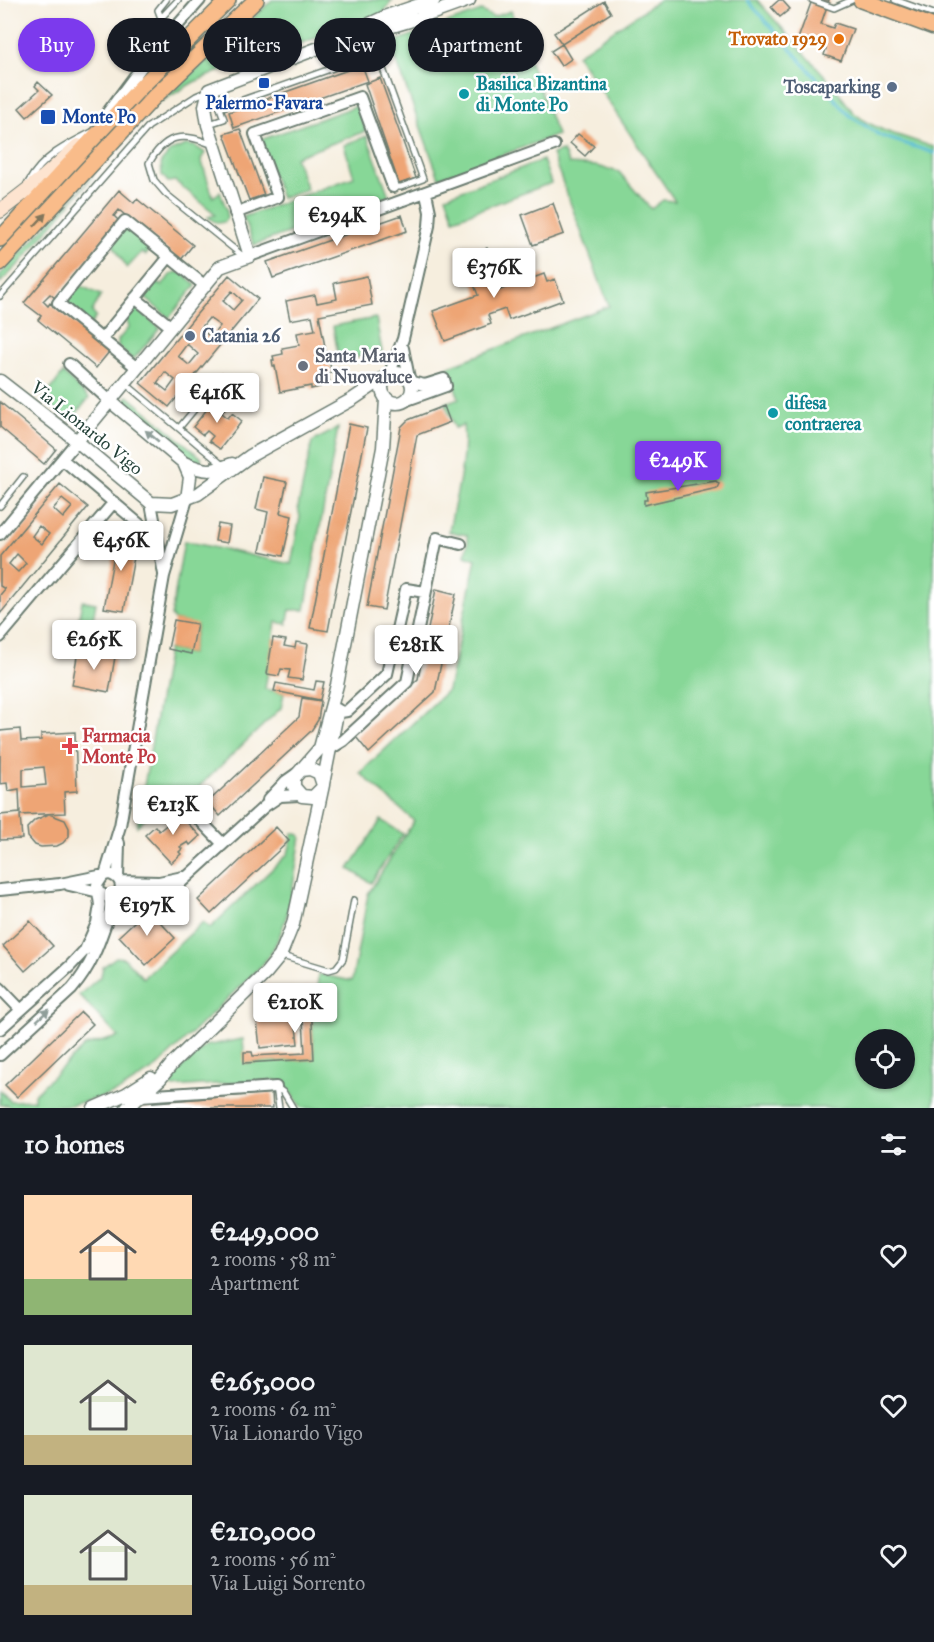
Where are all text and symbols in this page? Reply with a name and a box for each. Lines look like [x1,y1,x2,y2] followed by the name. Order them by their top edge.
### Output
[18,18,95,72] chip: Buy
[107,18,191,72] chip: Rent
[203,18,302,72] chip: Filters
[314,18,396,72] chip: New
[408,18,544,72] chip: Apartment
[728,28,827,51] place label: Trovato 1929
[832,32,846,46] marker: Trovato 1929
[476,73,607,116] place label: Basilica Bizantina di Monte Po
[257,76,271,90] marker: Palermo-Favara
[783,76,881,99] place label: Toscaparking
[885,80,899,94] marker: Toscaparking
[457,87,471,101] marker: Basilica Bizantina di Monte Po
[205,92,323,114] place label: Palermo-Favara
[62,106,136,128] place label: Monte Po
[39,108,57,126] marker: Monte Po
[295,196,379,247] pin: €294K
[308,203,366,227] text: €294K
[33,212,47,227] one-way arrow
[452,248,536,299] pin: €376K
[466,255,522,279] text: €376K
[202,325,281,347] place label: Catania 26
[183,329,197,343] marker: Catania 26
[315,345,413,388] place label: Santa Maria di Nuovaluce
[296,359,310,373] marker: Santa Maria di Nuovaluce
[175,373,259,424] pin: €416K
[25,376,147,481] street label: Via Lionardo Vigo
[189,380,245,404] text: €416K
[785,392,862,435] place label: difesa contraerea
[766,406,780,420] marker: difesa contraerea
[145,430,160,443] one-way arrow
[636,441,720,492] pin: €249K
[649,448,707,472] text: €249K
[79,521,163,572] pin: €456K
[92,528,150,552] text: €456K
[52,620,136,671] pin: €265K
[374,625,458,676] pin: €281K
[66,627,122,651] text: €265K
[389,632,443,656] text: €281K
[82,725,156,768] place label: Farmacia Monte Po
[63,739,77,753] marker: Farmacia Monte Po
[131,785,215,836] pin: €213K
[147,792,199,816] text: €213K
[105,886,189,937] pin: €197K
[119,893,175,917] text: €197K
[253,983,337,1034] pin: €210K
[267,990,323,1014] text: €210K
[36,1008,51,1022] one-way arrow
[855,1029,915,1089] map controls
[855,1029,915,1089] button: locate
[24,1128,125,1160] text: 10 homes
[877,1128,910,1161] icon: filters
[210,1215,319,1247] text: €249,000
[72,1219,144,1291] icon: home
[877,1239,910,1272] icon: heart
[210,1247,336,1271] text: 2 rooms · 58 m²
[210,1271,299,1295] text: Apartment
[210,1365,315,1397] text: €265,000
[72,1369,144,1441] icon: home
[877,1389,910,1422] icon: heart
[210,1397,336,1421] text: 2 rooms · 62 m²
[210,1421,363,1445] text: Via Lionardo Vigo
[210,1515,316,1547] text: €210,000
[72,1519,144,1591] icon: home
[877,1539,910,1572] icon: heart
[210,1547,336,1571] text: 2 rooms · 56 m²
[210,1571,365,1595] text: Via Luigi Sorrento

